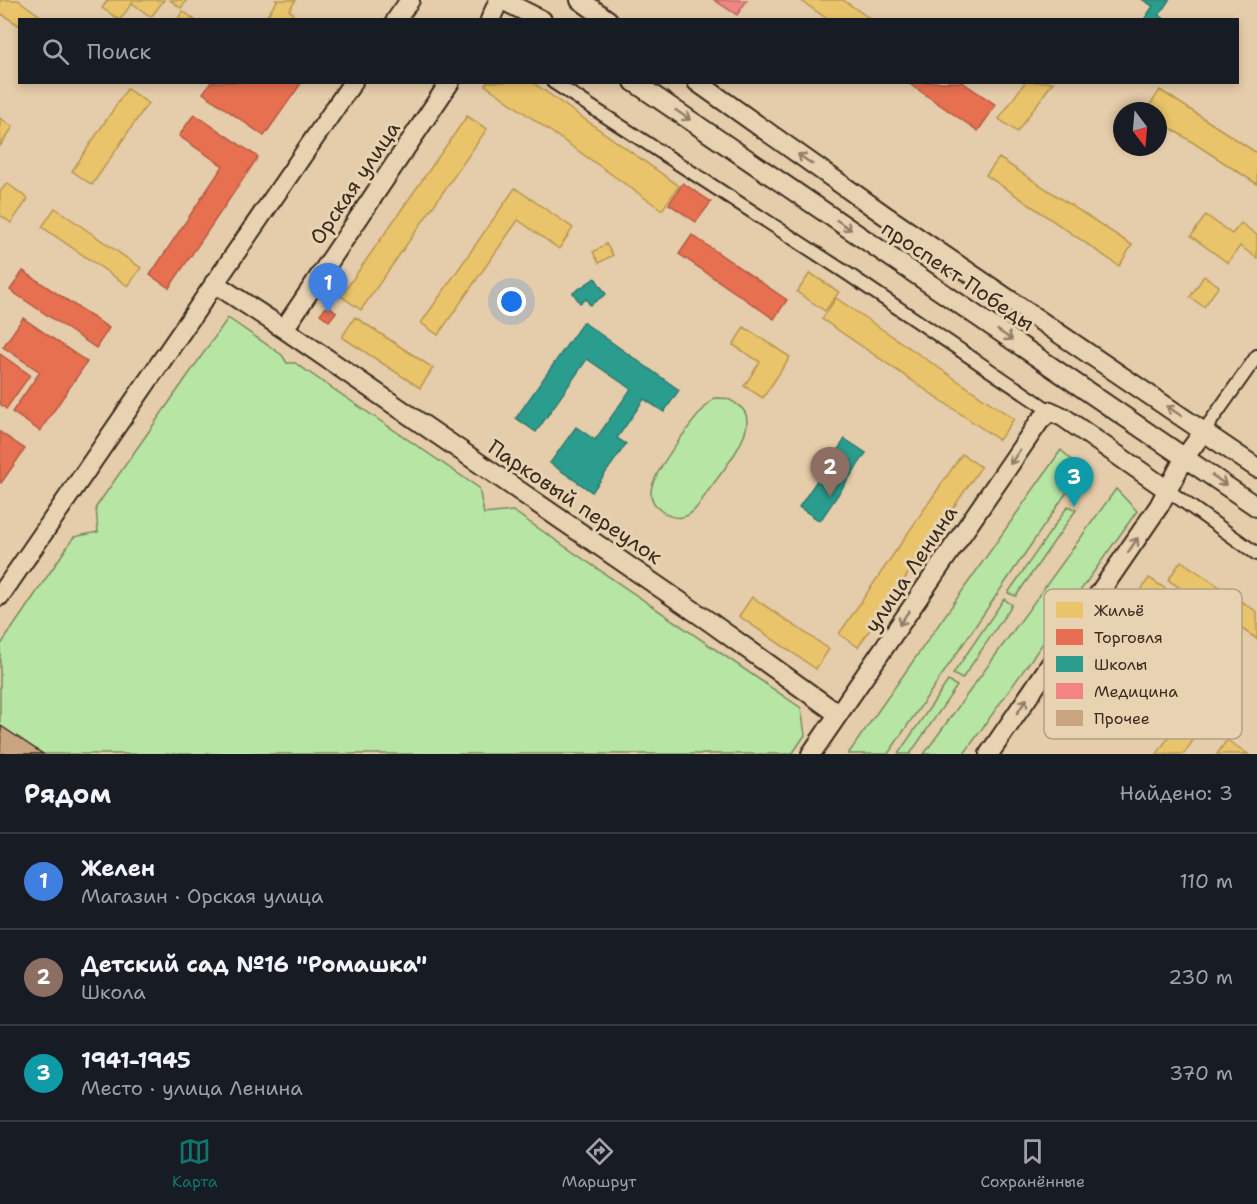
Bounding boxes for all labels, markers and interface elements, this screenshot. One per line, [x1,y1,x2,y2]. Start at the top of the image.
search box [18,18,1239,84]
icon: search [39,35,72,68]
text: Поиск [87,37,151,66]
north arrow [1113,102,1167,156]
one-way arrow [674,109,691,122]
street label: Орская улица [303,116,407,250]
one-way arrow [798,153,814,165]
street label: проспект Победы [876,214,1040,338]
one-way arrow [835,219,852,231]
pin: 1 [308,264,348,313]
your location [497,287,526,316]
one-way arrow [997,329,1013,341]
one-way arrow [1167,405,1183,417]
street label: Парковый переулок [482,433,668,571]
pin: 2 [810,448,850,497]
one-way arrow [1009,448,1021,465]
pin: 3 [1054,458,1094,507]
one-way arrow [1210,474,1226,486]
street label: улица Ленина [858,500,964,638]
one-way arrow [1126,536,1139,553]
legend [1044,589,1242,739]
text: Жильё [1094,600,1144,621]
one-way arrow [898,609,910,626]
text: Торговля [1094,627,1163,648]
text: Школы [1094,654,1148,675]
text: Медицина [1094,681,1178,702]
one-way arrow [1016,697,1029,714]
text: Прочее [1094,708,1150,729]
text: Рядом [24,776,111,811]
text: Найдено: 3 [1120,780,1233,806]
text: Желен [81,854,155,883]
text: 1 [39,868,48,894]
text: 110 m [1179,868,1233,894]
text: Магазин · Орская улица [81,883,323,909]
text: Детский сад №16 "Ромашка" [81,950,427,979]
text: 2 [37,964,51,990]
text: 230 m [1168,964,1233,990]
text: Школа [81,979,146,1005]
text: 1941-1945 [81,1046,191,1075]
text: 3 [37,1060,51,1086]
text: 370 m [1169,1060,1233,1086]
text: Место · улица Ленина [81,1075,303,1101]
tab: Карта [172,1135,218,1192]
tab: Маршрут [562,1135,636,1192]
tab: Сохранённые [980,1135,1085,1192]

